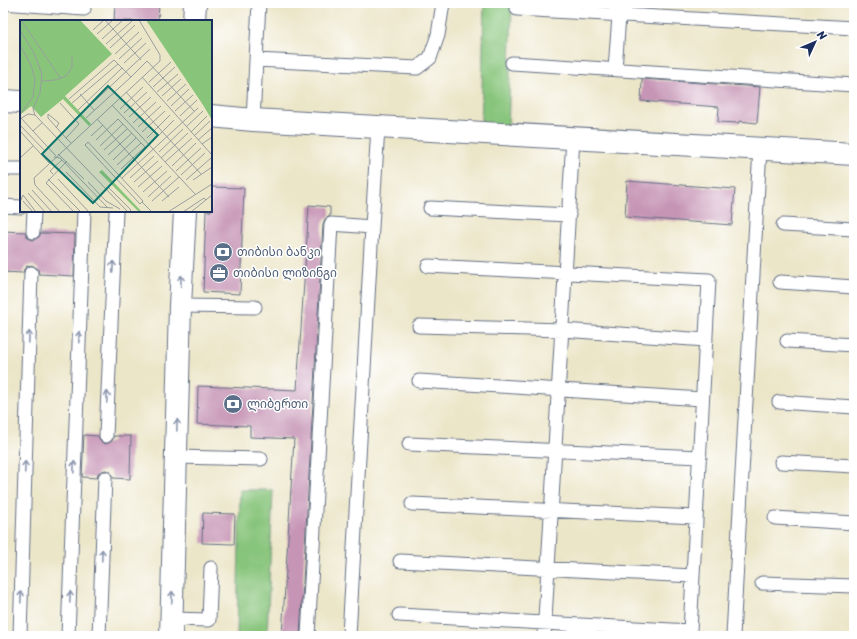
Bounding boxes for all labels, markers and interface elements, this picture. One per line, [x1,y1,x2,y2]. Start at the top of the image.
inset map [20,20,212,212]
north arrow [795,22,835,62]
text: N [812,25,832,45]
bank icon: თიბისი ბანკი [212,241,234,263]
place label: თიბისი ბანკი [237,241,321,263]
one-way arrow [110,261,117,274]
office icon: თიბისი ლიზინგი [208,262,230,284]
place label: თიბისი ლიზინგი [233,262,337,284]
one-way arrow [178,275,185,288]
one-way arrow [25,331,33,344]
one-way arrow [75,331,83,344]
one-way arrow [104,391,111,404]
bank icon: ლიბერთი [222,393,244,415]
place label: ლიბერთი [247,393,308,415]
one-way arrow [173,419,180,432]
one-way arrow [21,461,29,474]
one-way arrow [71,461,78,474]
one-way arrow [98,549,105,562]
one-way arrow [18,591,25,604]
one-way arrow [66,591,74,604]
one-way arrow [168,591,175,604]

